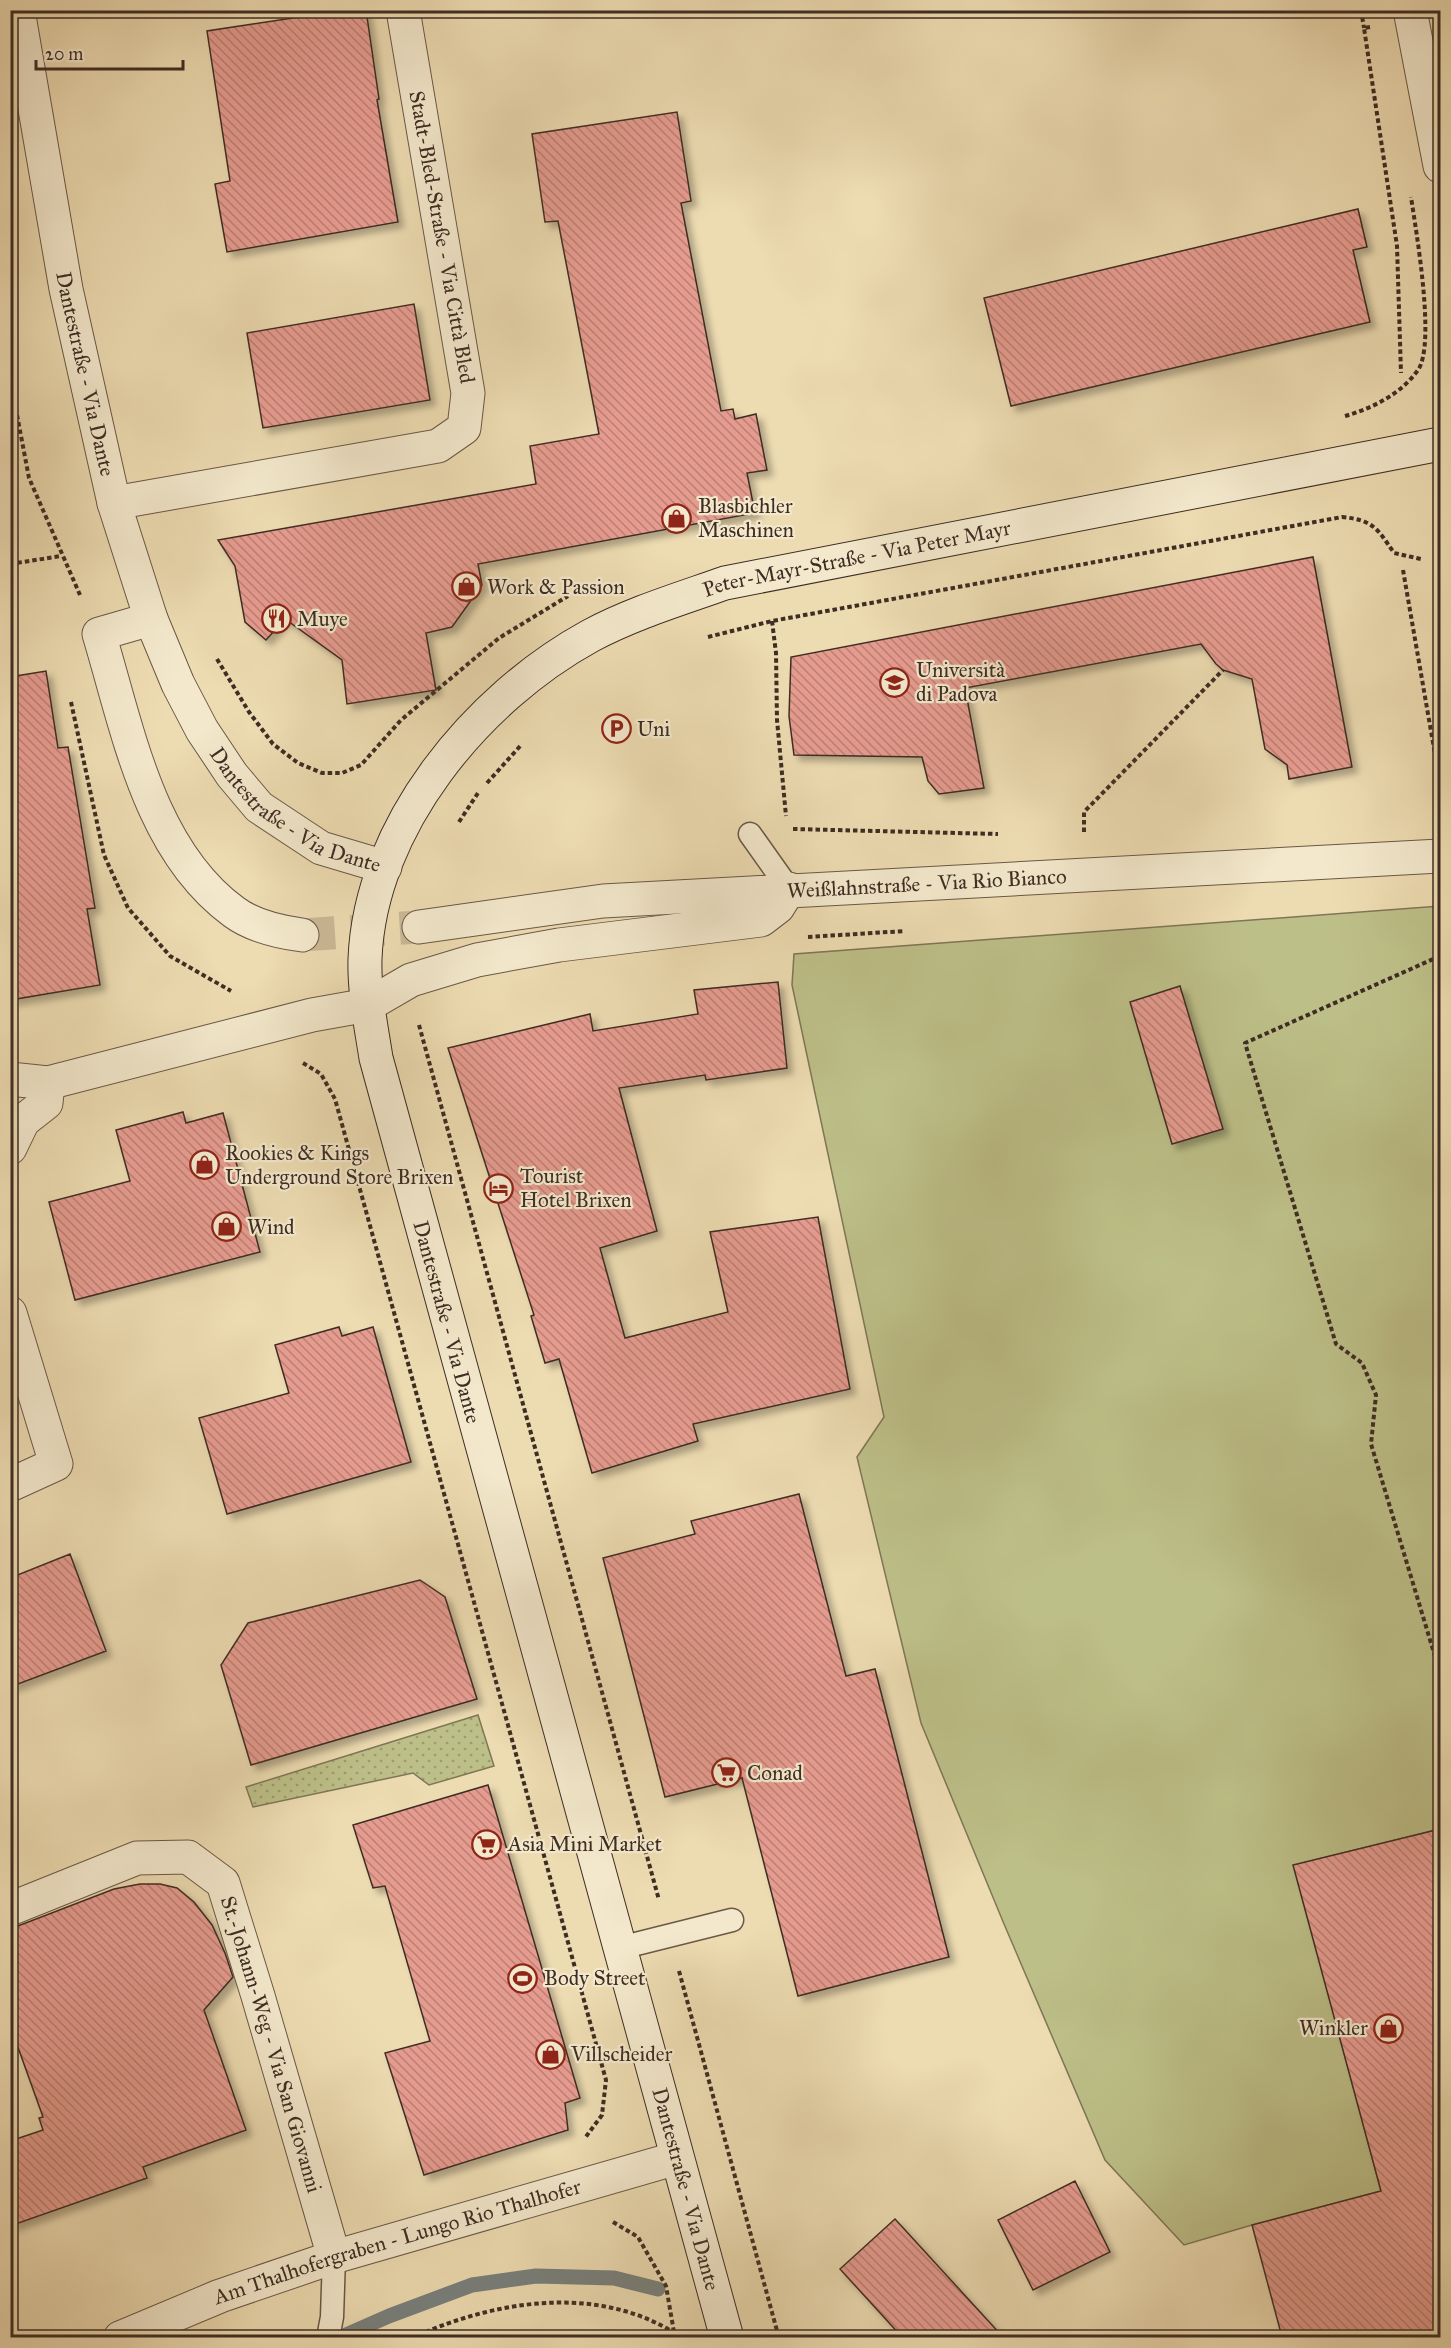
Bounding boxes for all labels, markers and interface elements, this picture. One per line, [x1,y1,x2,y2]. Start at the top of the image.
scale bar [36,33,183,71]
text: 20 m [45,43,83,65]
street label: Stadt-Bled-Straße - Via Città Bled [403,89,481,386]
street label: Dantestraße - Via Dante [50,270,121,479]
place label: Blasbichler Maschinen [698,493,794,543]
shop icon: Blasbichler Maschinen [661,502,693,534]
street label: Peter-Mayr-Straße - Via Peter Mayr [699,515,1013,603]
shop icon: Work & Passion [450,571,482,603]
place label: Work & Passion [487,574,625,600]
restaurant icon: Muye [260,603,292,635]
place label: Muye [297,606,348,632]
place label: Università di Padova [916,657,1005,707]
school or university icon: Università di Padova [879,666,911,698]
parking icon: Uni [600,713,632,745]
place label: Uni [637,716,670,742]
street label: Dantestraße - Via Dante [204,742,384,878]
street label: Weißlahnstraße - Via Rio Bianco [786,863,1068,904]
place label: Rookies & Kings Underground Store Brixen [225,1140,453,1190]
shop icon: Rookies & Kings Underground Store Brixen [188,1149,220,1181]
place label: Tourist Hotel Brixen [520,1163,632,1213]
hotel icon: Tourist Hotel Brixen [483,1172,515,1204]
shop icon: Wind [210,1211,242,1243]
place label: Wind [247,1214,295,1240]
street label: Dantestraße - Via Dante [407,1218,487,1426]
supermarket icon: Conad [710,1757,742,1789]
place label: Conad [747,1760,803,1786]
supermarket icon: Asia Mini Market [471,1828,503,1860]
place label: Asia Mini Market [507,1831,663,1857]
street label: St.-Johann-Weg - Via San Giovanni [215,1893,328,2196]
sports icon: Body Street [507,1962,539,1994]
place label: Body Street [544,1965,646,1991]
shop icon: Winkler [1373,2012,1405,2044]
place label: Winkler [1299,2015,1368,2041]
shop icon: Villscheider [534,2038,566,2070]
place label: Villscheider [570,2041,673,2067]
street label: Dantestraße - Via Dante [646,2085,726,2293]
street label: Am Thalhofergraben - Lungo Rio Thalhofer [209,2173,584,2310]

